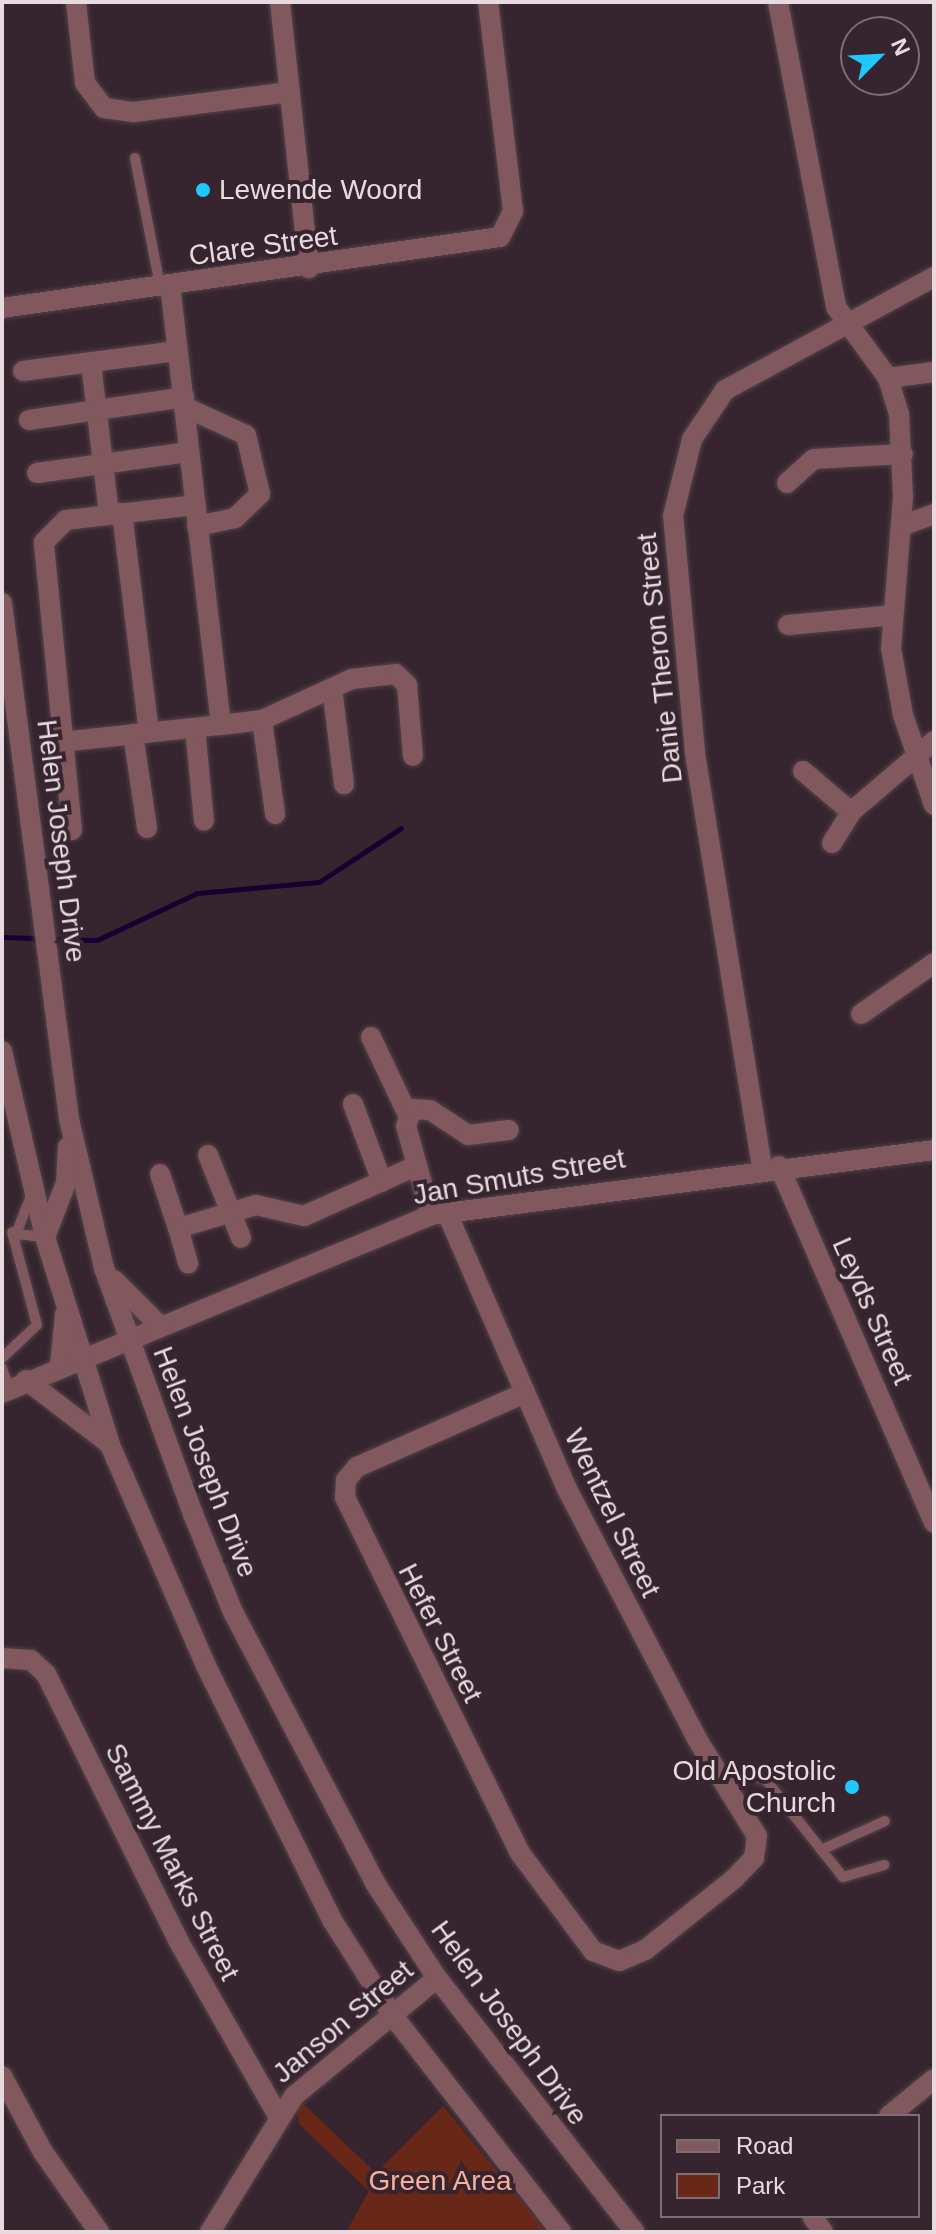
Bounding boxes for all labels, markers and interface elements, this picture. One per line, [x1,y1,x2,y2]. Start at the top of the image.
north arrow [840,16,920,96]
text: N [886,34,915,59]
place label: Lewende Woord [219,173,422,207]
marker: Lewende Woord [194,181,212,199]
street label: Clare Street [187,219,339,273]
street label: Danie Theron Street [630,531,690,785]
street label: Helen Joseph Drive [29,718,93,964]
street label: Jan Smuts Street [410,1142,628,1212]
street label: Leyds Street [825,1232,919,1390]
street label: Helen Joseph Drive [146,1342,264,1582]
street label: Wentzel Street [557,1423,667,1603]
street label: Hefer Street [391,1558,489,1708]
street label: Sammy Marks Street [98,1738,246,1986]
place label: Old Apostolic Church [671,1754,836,1820]
marker: Old Apostolic Church [843,1778,861,1796]
street label: Helen Joseph Drive [424,1914,594,2132]
street label: Janson Street [266,1954,420,2090]
legend [660,2114,920,2218]
text: Road [736,2132,793,2159]
park label: Green Area [368,2164,512,2198]
text: Park [736,2172,785,2199]

